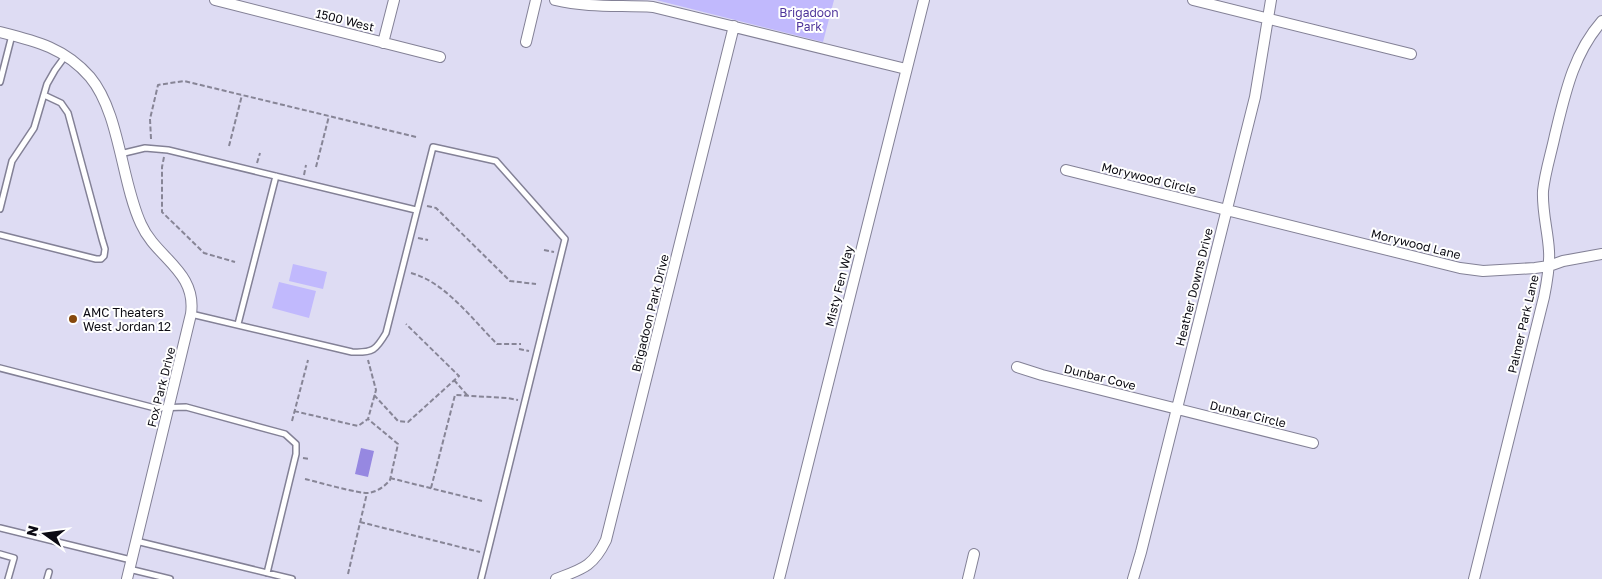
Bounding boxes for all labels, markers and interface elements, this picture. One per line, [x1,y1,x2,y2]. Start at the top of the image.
street label: 1500 West [314,5,376,35]
park label: Brigadoon Park [779,5,839,34]
street label: Morywood Circle [1100,159,1198,197]
street label: Heather Downs Drive [1172,226,1216,348]
street label: Morywood Lane [1370,226,1462,262]
street label: Misty Fen Way [822,243,856,328]
street label: Brigadoon Park Drive [628,252,672,374]
street label: Palmer Park Lane [1504,273,1542,375]
place label: AMC Theaters West Jordan 12 [83,305,171,334]
marker: AMC Theaters West Jordan 12 [67,313,79,325]
street label: Fox Park Drive [144,345,178,429]
street label: Dunbar Cove [1063,361,1137,393]
street label: Dunbar Circle [1208,397,1288,431]
north arrow [20,509,70,559]
text: N [22,524,41,538]

